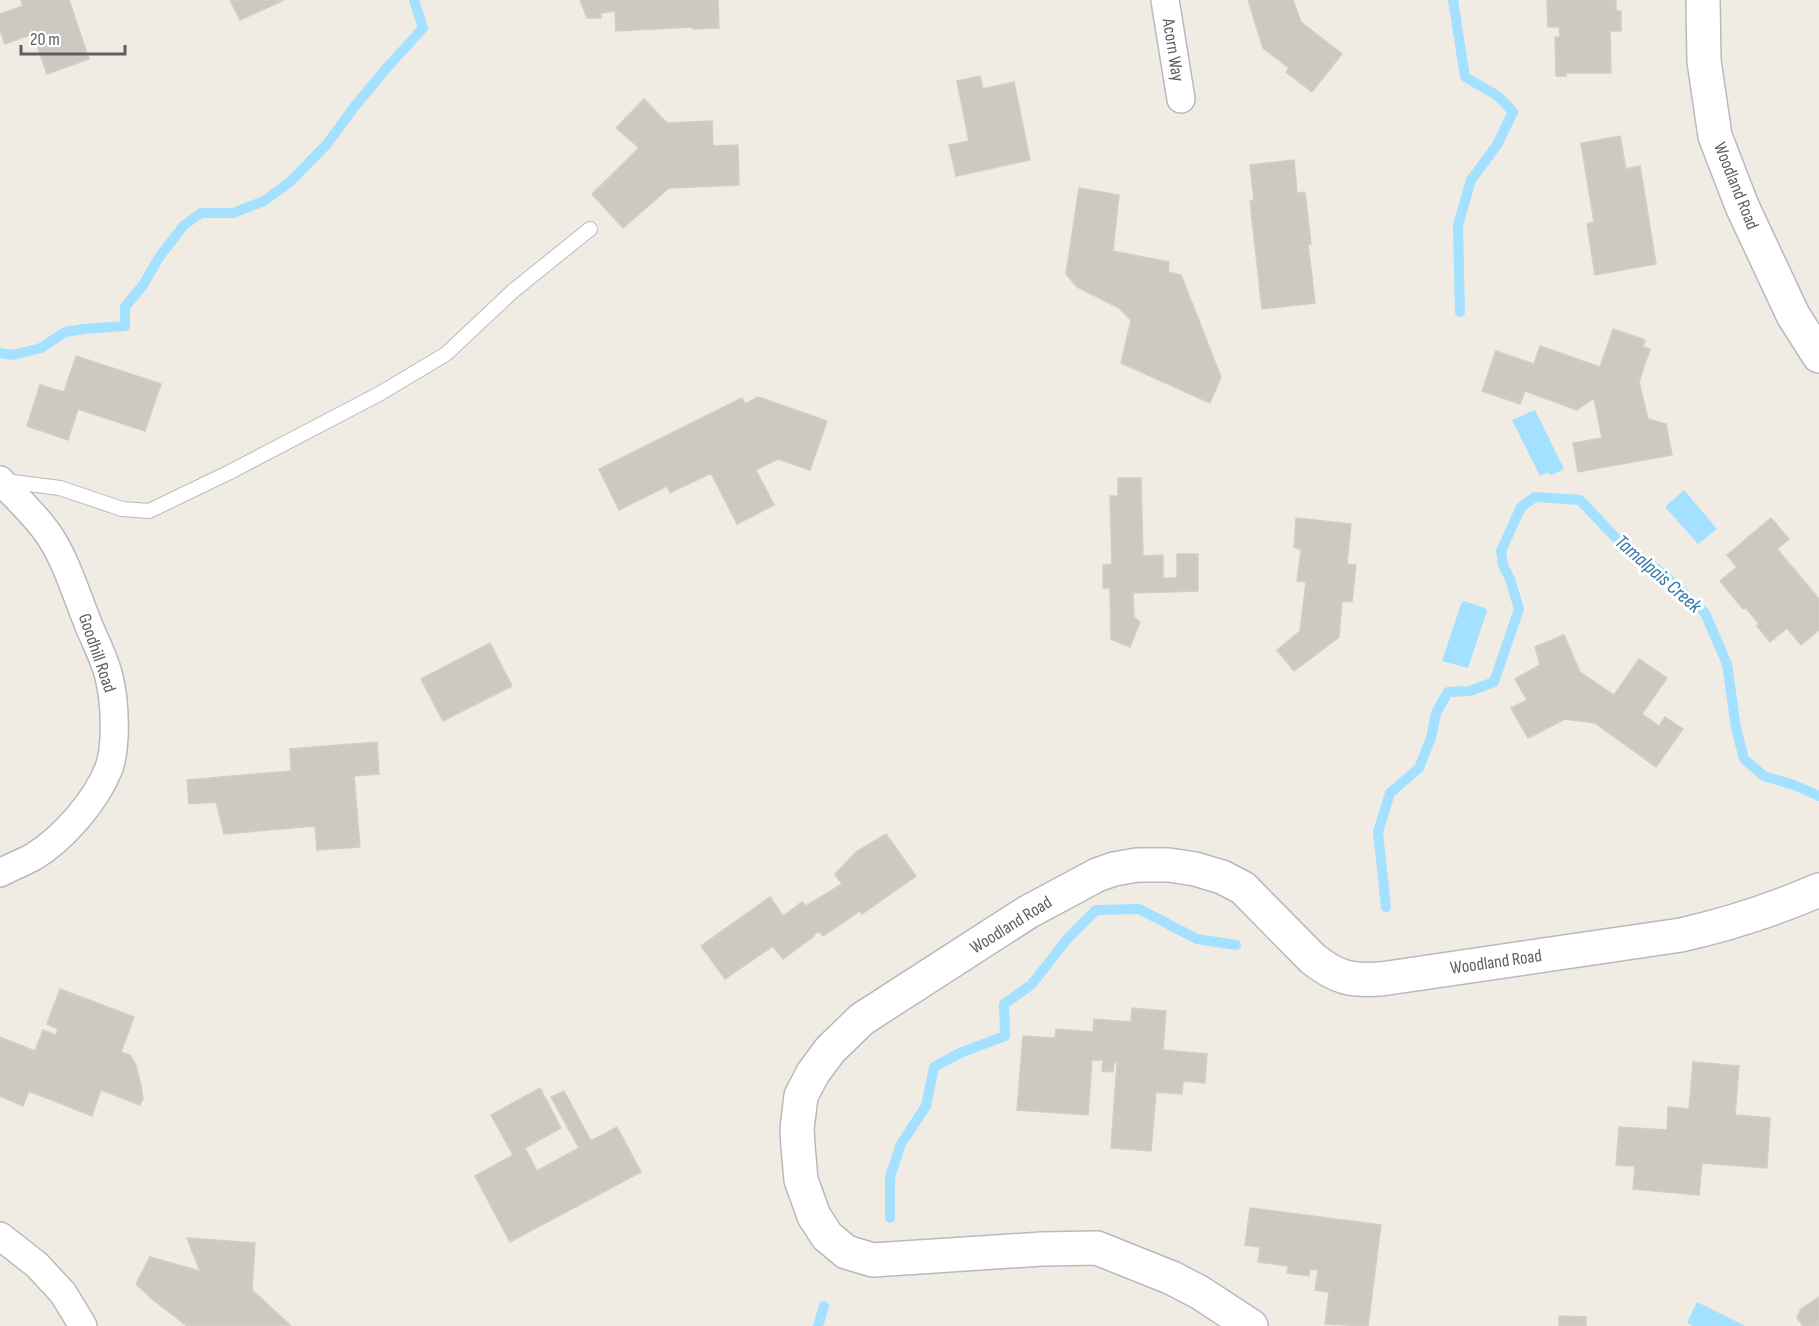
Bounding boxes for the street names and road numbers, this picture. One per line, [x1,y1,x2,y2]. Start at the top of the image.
street label: Acorn Way [1158,16,1188,83]
street label: Woodland Road [1709,139,1763,233]
street label: Goodhill Road [74,611,120,695]
street label: Woodland Road [966,892,1056,958]
street label: Woodland Road [1449,945,1543,979]

